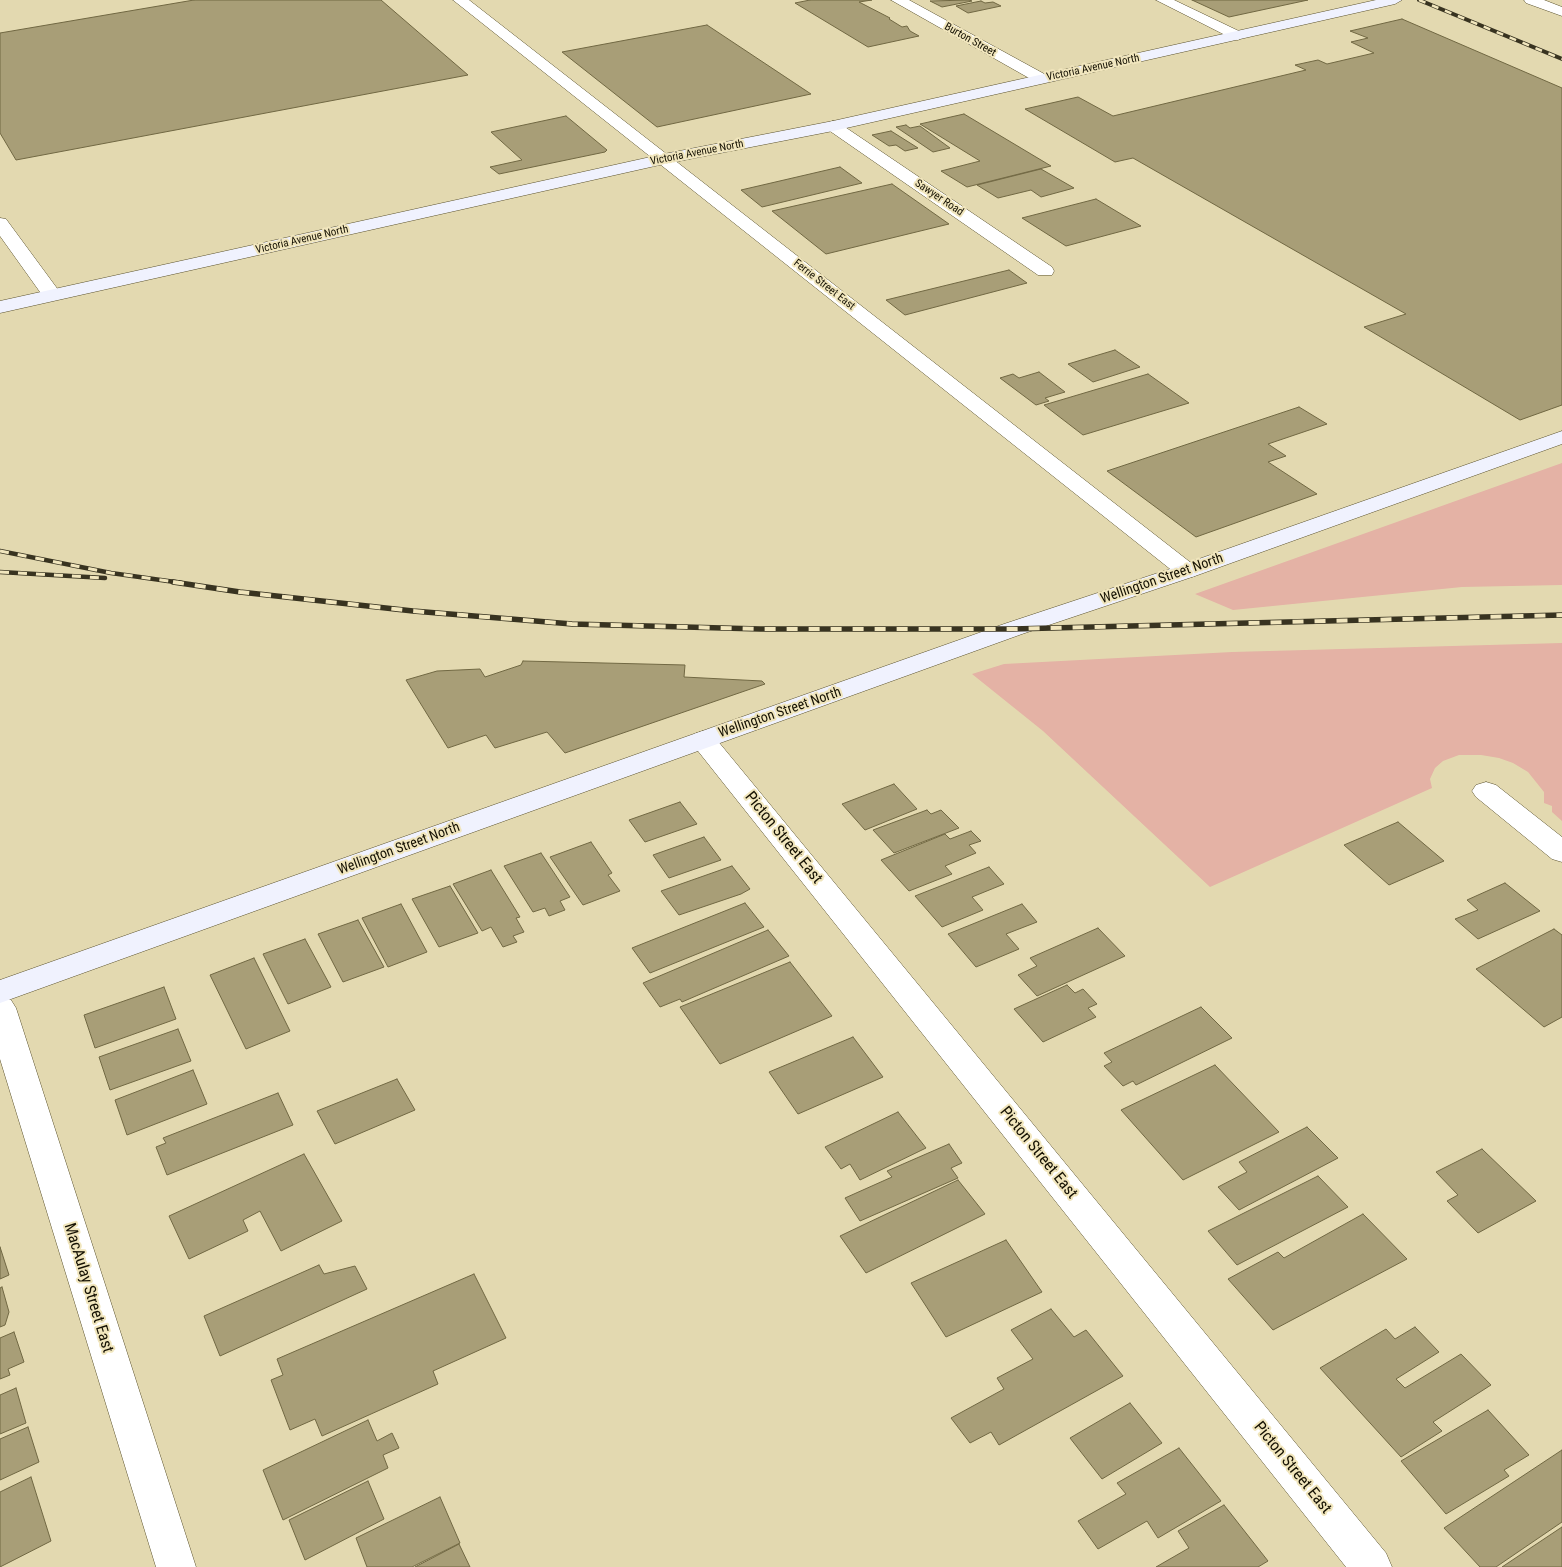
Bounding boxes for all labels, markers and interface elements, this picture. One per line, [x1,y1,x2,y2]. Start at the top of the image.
street label: Burton Street [942,20,998,60]
street label: Victoria Avenue North [1045,52,1141,84]
street label: Victoria Avenue North [649,137,745,169]
street label: Sawyer Road [912,177,966,219]
street label: Victoria Avenue North [254,223,350,257]
street label: Ferrie Street East [791,257,857,313]
street label: Wellington Street North [1098,550,1226,608]
street label: Wellington Street North [716,684,844,742]
street label: Picton Street East [740,788,826,888]
street label: Wellington Street North [336,819,462,879]
street label: Picton Street East [995,1103,1081,1203]
street label: MacAulay Street East [59,1221,117,1355]
street label: Picton Street East [1249,1418,1335,1518]

